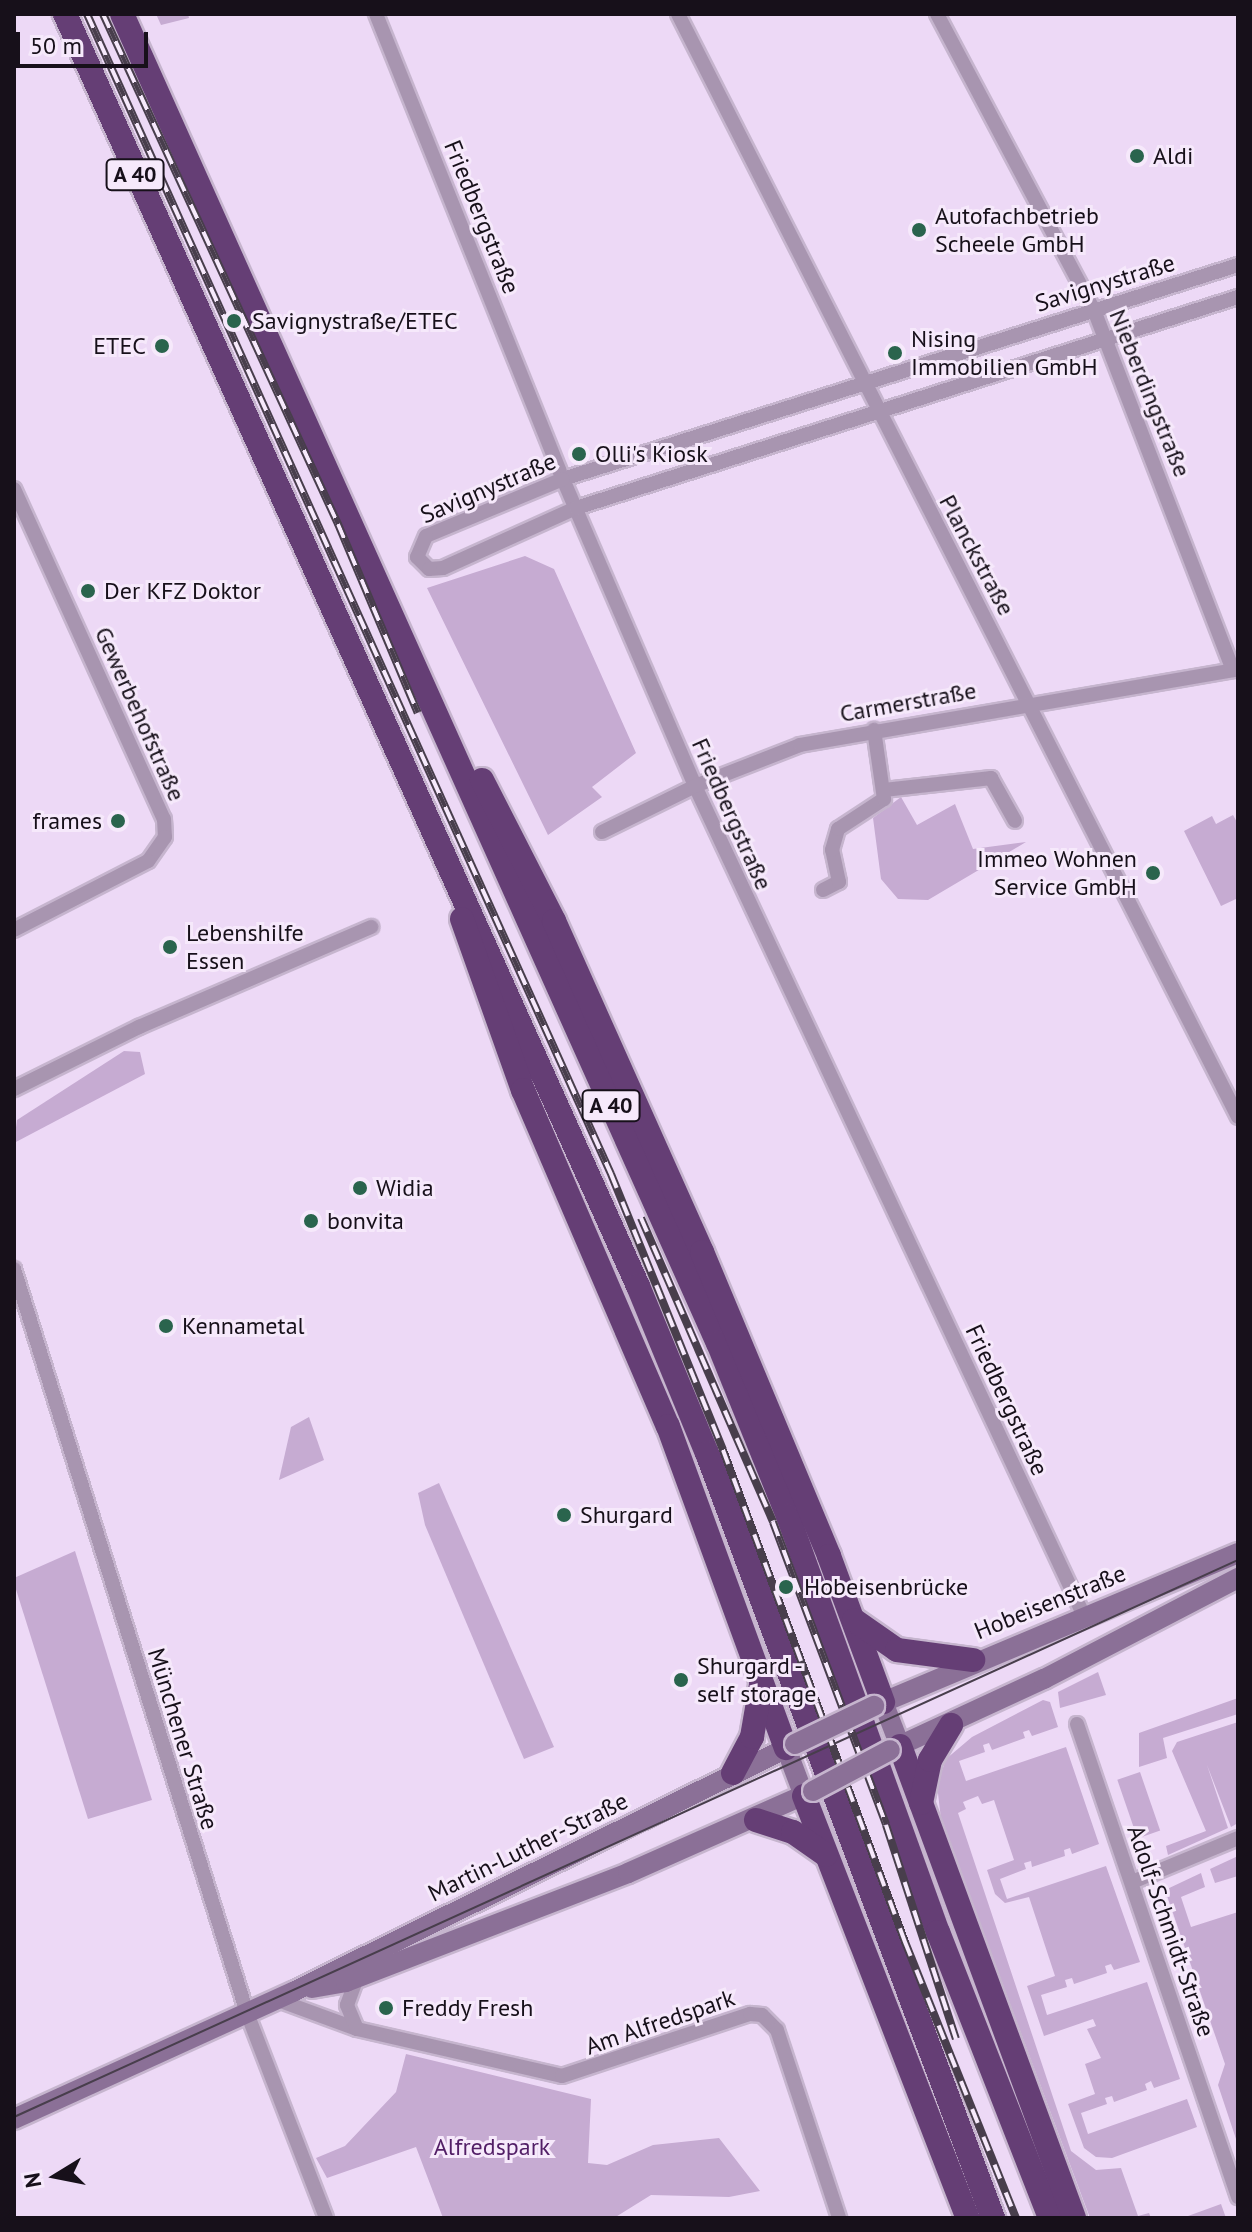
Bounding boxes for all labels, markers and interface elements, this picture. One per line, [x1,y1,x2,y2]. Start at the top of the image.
scale bar [20,16,152,66]
text: 50 m [30,30,82,61]
street label: Friedbergstraße [438,136,526,298]
place label: Aldi [1153,142,1193,170]
marker: Aldi [1128,147,1146,165]
road number: A 40 [105,157,165,193]
place label: Autofachbetrieb Scheele GmbH [935,202,1099,258]
marker: Autofachbetrieb Scheele GmbH [910,221,928,239]
street label: Savignystraße [1032,248,1178,318]
street label: Nieberdingstraße [1103,305,1197,481]
place label: Savignystraße/ETEC [252,307,458,335]
marker: Savignystraße/ETEC [223,310,245,332]
place label: Nising Immobilien GmbH [911,325,1098,381]
place label: ETEC [93,332,146,360]
marker: ETEC [153,337,171,355]
marker: Nising Immobilien GmbH [886,344,904,362]
place label: Olli's Kiosk [595,440,708,468]
marker: Olli's Kiosk [570,445,588,463]
street label: Savignystraße [416,447,560,529]
street label: Planckstraße [933,490,1021,620]
place label: Der KFZ Doktor [104,577,262,605]
marker: Der KFZ Doktor [79,582,97,600]
street label: Gewerbehofstraße [89,622,191,806]
street label: Carmerstraße [838,676,978,728]
street label: Friedbergstraße [686,734,778,894]
place label: frames [32,807,102,835]
marker: frames [109,812,127,830]
place label: Immeo Wohnen Service GmbH [977,845,1137,901]
marker: Immeo Wohnen Service GmbH [1144,864,1162,882]
place label: Lebenshilfe Essen [186,919,304,975]
marker: Lebenshilfe Essen [161,938,179,956]
road number: A 40 [581,1088,641,1124]
place label: Widia [376,1174,434,1202]
marker: Widia [351,1179,369,1197]
place label: bonvita [327,1207,404,1235]
marker: bonvita [302,1212,320,1230]
place label: Kennametal [182,1312,305,1340]
marker: Kennametal [157,1317,175,1335]
street label: Friedbergstraße [960,1320,1054,1480]
place label: Shurgard [580,1501,673,1529]
marker: Shurgard [555,1506,573,1524]
street label: Hobeisenstraße [970,1559,1130,1645]
place label: Hobeisenbrücke [804,1573,968,1601]
marker: Hobeisenbrücke [775,1576,797,1598]
street label: Münchener Straße [142,1645,224,1833]
place label: Shurgard - self storage [697,1652,816,1708]
marker: Shurgard - self storage [672,1671,690,1689]
street label: Martin-Luther-Straße [423,1786,633,1908]
street label: Adolf-Schmidt-Straße [1121,1821,1221,2041]
street label: Am Alfredspark [581,1983,739,2061]
place label: Freddy Fresh [402,1994,534,2022]
marker: Freddy Fresh [377,1999,395,2017]
park label: Alfredspark [434,2133,550,2161]
north arrow [16,2136,96,2216]
text: N [17,2171,47,2190]

